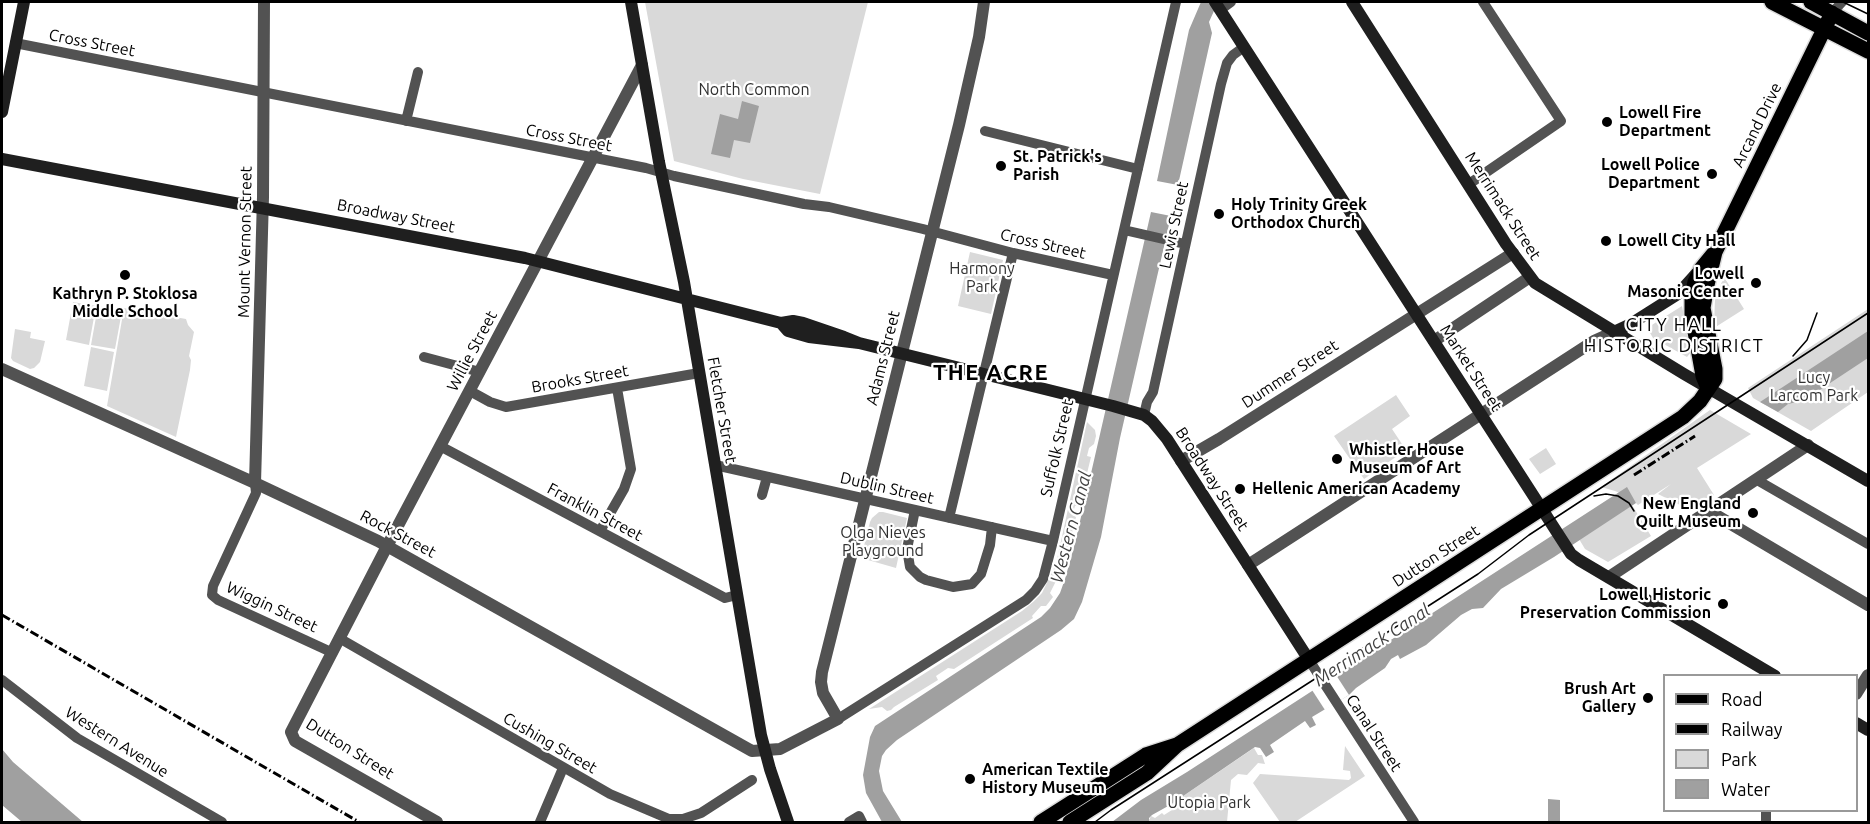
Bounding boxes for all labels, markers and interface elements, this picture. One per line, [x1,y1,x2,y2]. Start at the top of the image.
street label: Cross Street [47,25,137,61]
street label: Arcand Drive [1728,79,1786,171]
park label: North Common [698,80,810,100]
place label: Lowell Fire Department [1619,103,1711,141]
marker: Lowell Fire Department [1600,115,1614,129]
street label: Cross Street [524,120,614,156]
place label: St. Patrick's Parish [1013,147,1102,185]
street label: Merrimack Street [1461,149,1545,263]
place label: Lowell Police Department [1601,155,1700,193]
marker: St. Patrick's Parish [994,159,1008,173]
street label: Mount Vernon Street [234,166,256,318]
marker: Lowell Police Department [1705,167,1719,181]
street label: Lewis Street [1155,180,1193,270]
street label: Broadway Street [335,195,457,237]
place label: Holy Trinity Greek Orthodox Church [1231,195,1367,233]
marker: Holy Trinity Greek Orthodox Church [1212,207,1226,221]
street label: Cross Street [998,225,1088,263]
place label: Lowell City Hall [1618,231,1735,251]
marker: Lowell City Hall [1599,234,1613,248]
park label: Harmony Park [949,259,1015,297]
place label: Lowell Masonic Center [1627,264,1744,302]
marker: Kathryn P. Stoklosa Middle School [118,268,132,282]
marker: Lowell Masonic Center [1749,276,1763,290]
place label: Kathryn P. Stoklosa Middle School [52,284,198,322]
street label: Willie Street [443,307,501,395]
street label: Adams Street [862,309,904,407]
district label: CITY HALL HISTORIC DISTRICT [1584,314,1764,356]
street label: Market Street [1436,321,1506,415]
street label: Dummer Street [1238,336,1342,412]
street label: Fletcher Street [703,355,741,465]
district label: THE ACRE [933,360,1049,386]
street label: Brooks Street [530,361,630,397]
park label: Lucy Larcom Park [1770,368,1858,406]
street label: Suffolk Street [1036,397,1078,499]
street label: Broadway Street [1171,424,1253,534]
place label: Whistler House Museum of Art [1349,440,1464,478]
marker: Whistler House Museum of Art [1330,452,1344,466]
street label: Dublin Street [838,468,936,508]
water label: Western Canal [1046,469,1096,585]
street label: Franklin Street [544,479,646,545]
place label: Hellenic American Academy [1252,479,1460,499]
marker: Hellenic American Academy [1233,482,1247,496]
place label: New England Quilt Museum [1636,494,1741,532]
street label: Rock Street [357,506,439,562]
marker: New England Quilt Museum [1746,506,1760,520]
street label: Dutton Street [1389,521,1483,591]
park label: Olga Nieves Playground [840,523,926,561]
street label: Wiggin Street [223,577,321,637]
place label: Lowell Historic Preservation Commission [1520,585,1711,623]
marker: Lowell Historic Preservation Commission [1716,597,1730,611]
water label: Merrimack Canal [1310,599,1434,691]
legend [1663,674,1858,812]
place label: Brush Art Gallery [1564,679,1636,717]
text: Road [1721,689,1763,709]
street label: Canal Street [1342,691,1406,775]
marker: Brush Art Gallery [1641,691,1655,705]
street label: Western Avenue [62,703,172,781]
street label: Cushing Street [500,708,600,778]
street label: Dutton Street [303,714,397,784]
text: Railway [1721,719,1782,739]
text: Park [1721,749,1757,769]
place label: American Textile History Museum [982,760,1108,798]
marker: American Textile History Museum [963,772,977,786]
text: Water [1721,779,1770,799]
park label: Utopia Park [1167,793,1251,813]

